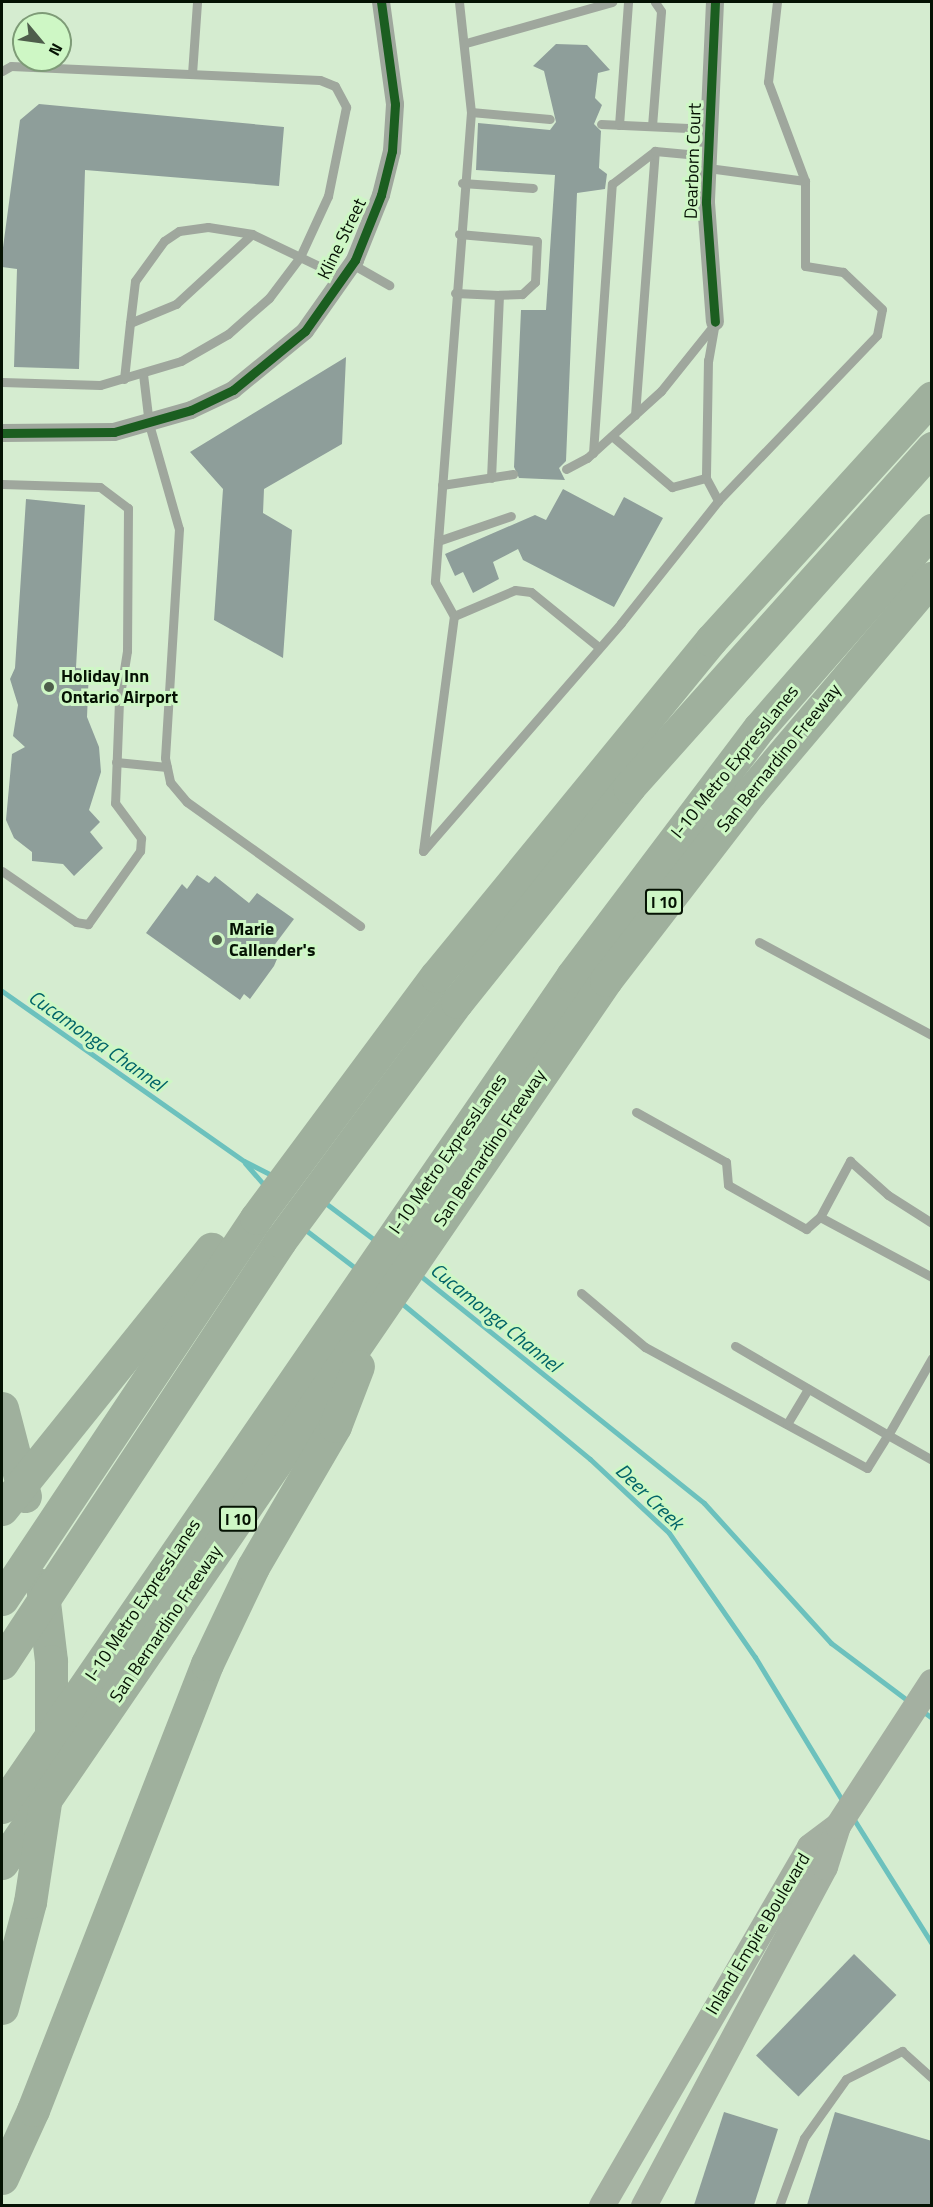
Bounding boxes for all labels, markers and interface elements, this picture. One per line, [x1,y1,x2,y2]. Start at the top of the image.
north arrow [12,12,72,72]
text: N [43,39,69,60]
street label: Dearborn Court [680,103,706,219]
street label: Kline Street [313,195,371,283]
place label: Holiday Inn Ontario Airport [61,666,178,708]
street label: San Bernardino Freeway [713,679,845,837]
marker: Holiday Inn Ontario Airport [42,680,56,694]
street label: I-10 Metro ExpressLanes [667,681,803,843]
road number: I 10 [644,889,684,915]
place label: Marie Callender's [229,919,315,962]
marker: Marie Callender's [210,933,224,947]
water label: Cucamonga Channel [24,984,170,1096]
street label: San Bernardino Freeway [429,1065,551,1231]
street label: I-10 Metro ExpressLanes [385,1070,511,1238]
water label: Cucamonga Channel [426,1257,566,1377]
water label: Deer Creek [611,1458,689,1534]
road number: I 10 [218,1506,258,1532]
street label: I-10 Metro ExpressLanes [81,1515,205,1685]
street label: San Bernardino Freeway [105,1541,227,1707]
street label: Inland Empire Boulevard [701,1849,815,2019]

